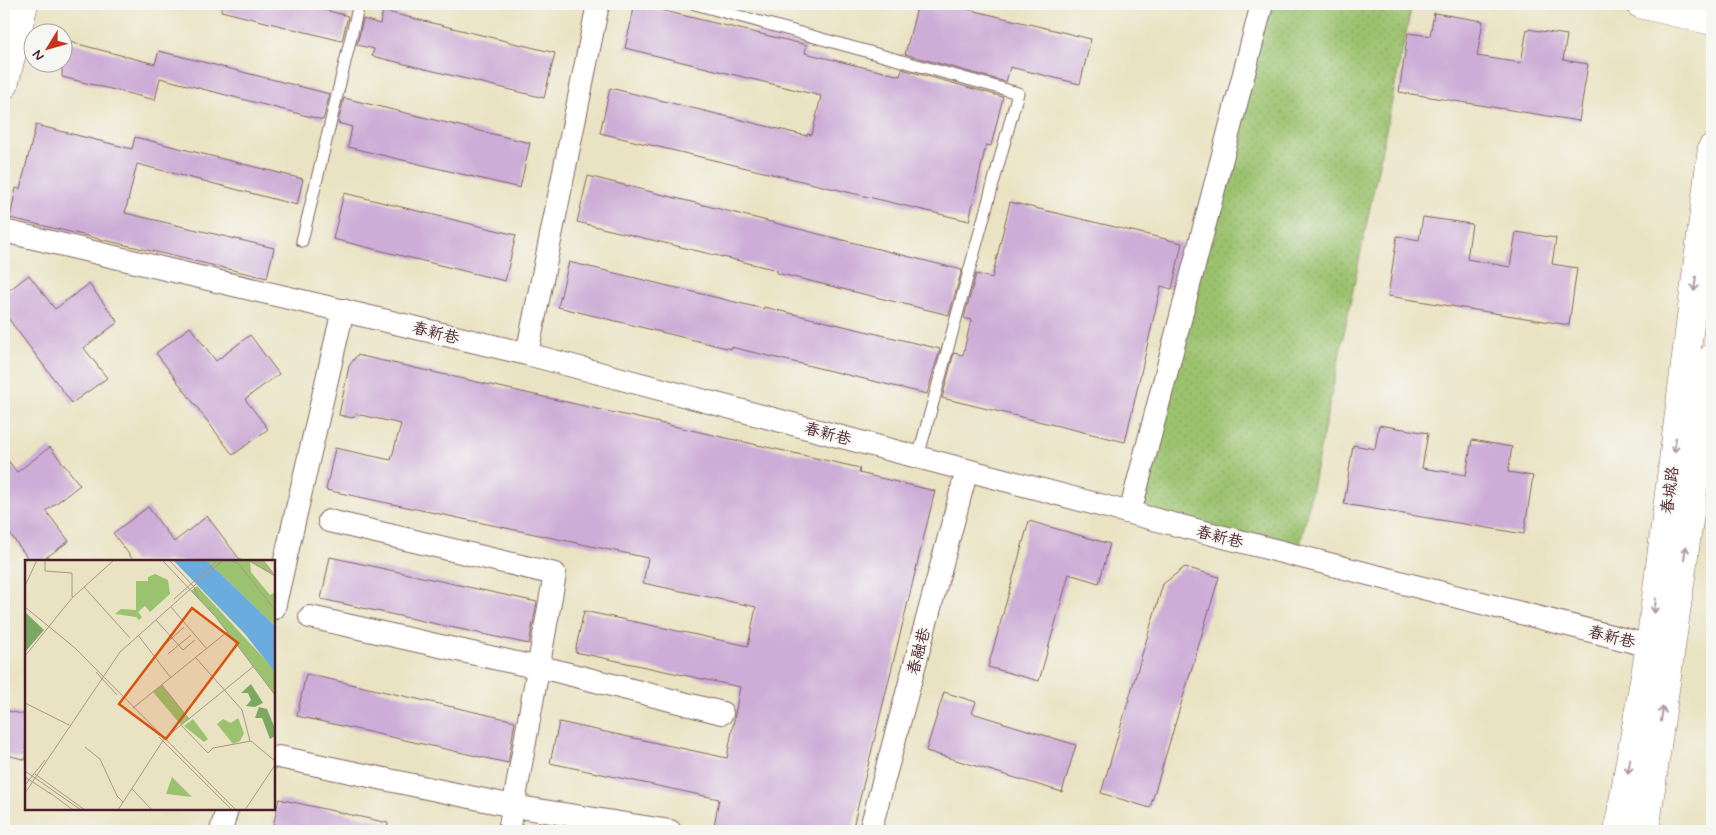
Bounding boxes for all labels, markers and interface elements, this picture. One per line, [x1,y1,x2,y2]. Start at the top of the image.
north arrow [22,22,72,72]
text: N [28,46,48,64]
one-way arrow [1690,275,1700,291]
street label: 春新巷 [410,317,461,349]
street label: 春新巷 [802,418,854,451]
one-way arrow [1670,436,1680,452]
street label: 春城路 [1657,465,1684,515]
street label: 春新巷 [1194,521,1245,553]
one-way arrow [1680,545,1690,561]
inset map [25,560,275,810]
one-way arrow [1650,598,1660,614]
street label: 春新巷 [1586,621,1637,653]
street label: 春融巷 [903,625,936,677]
one-way arrow [1657,706,1667,722]
one-way arrow [1623,758,1633,774]

